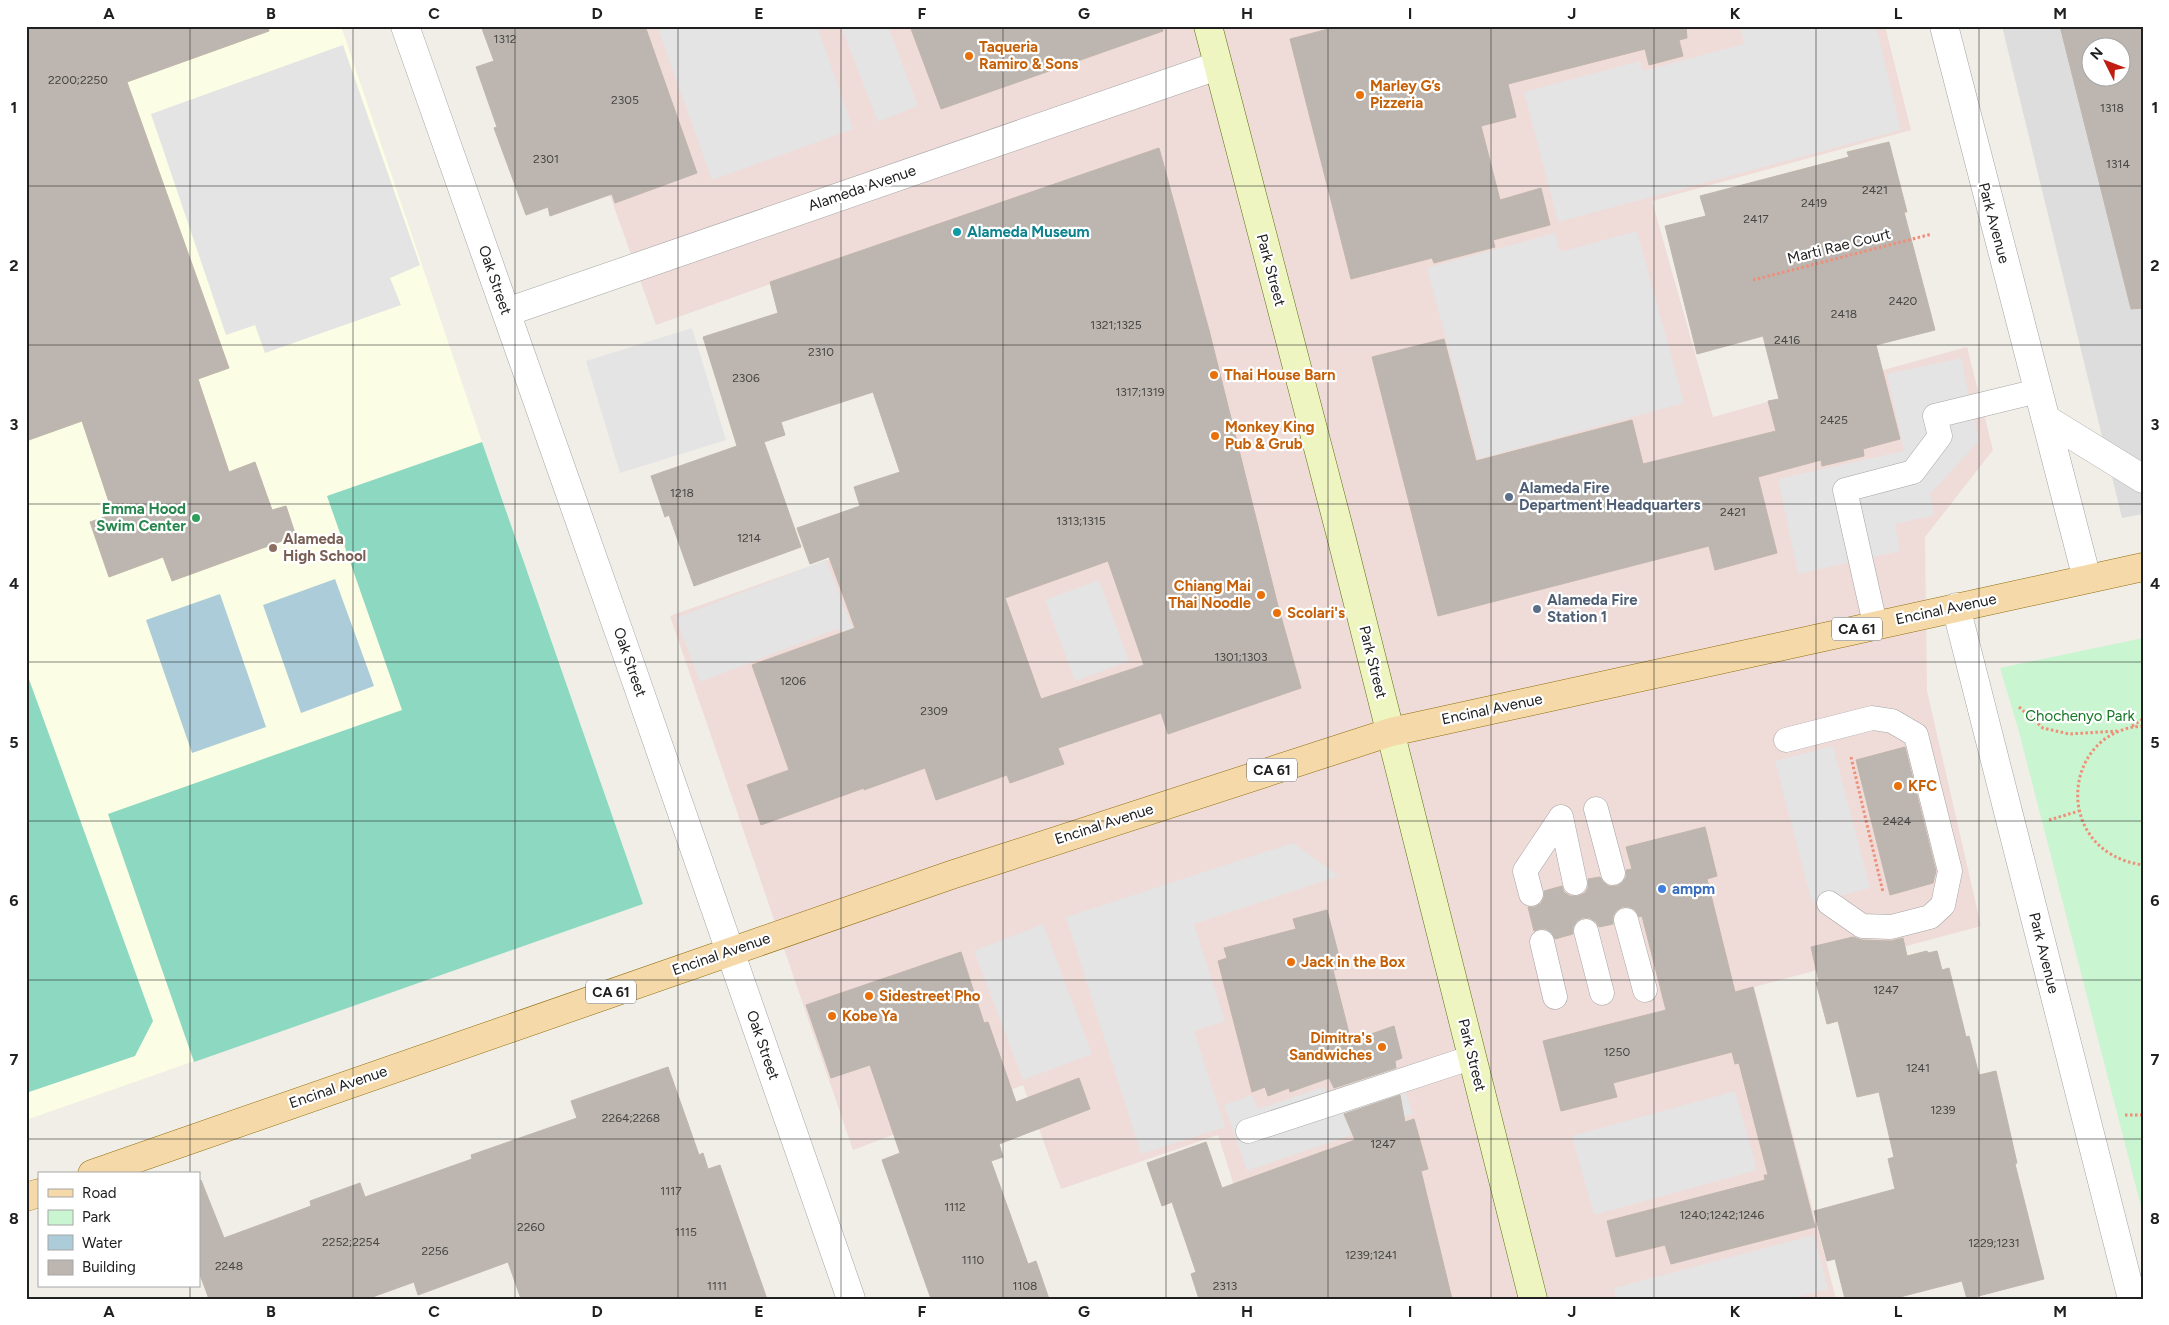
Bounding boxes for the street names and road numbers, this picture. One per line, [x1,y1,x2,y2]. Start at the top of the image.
street label: Alameda Avenue [806,161,918,215]
street label: Park Avenue [1975,181,2013,265]
street label: Marti Rae Court [1785,224,1893,268]
street label: Park Street [1253,232,1289,308]
street label: Oak Street [475,243,515,317]
street label: Encinal Avenue [1894,590,1998,628]
road number: CA 61 [1832,618,1882,640]
street label: Park Street [1355,624,1391,701]
street label: Oak Street [610,625,650,699]
street label: Encinal Avenue [1440,690,1544,728]
road number: CA 61 [1247,758,1297,782]
street label: Encinal Avenue [1052,800,1156,848]
street label: Park Avenue [2025,911,2063,995]
street label: Encinal Avenue [670,929,772,979]
road number: CA 61 [586,980,636,1004]
street label: Oak Street [743,1008,783,1082]
street label: Park Street [1454,1017,1490,1094]
street label: Encinal Avenue [287,1062,389,1112]

